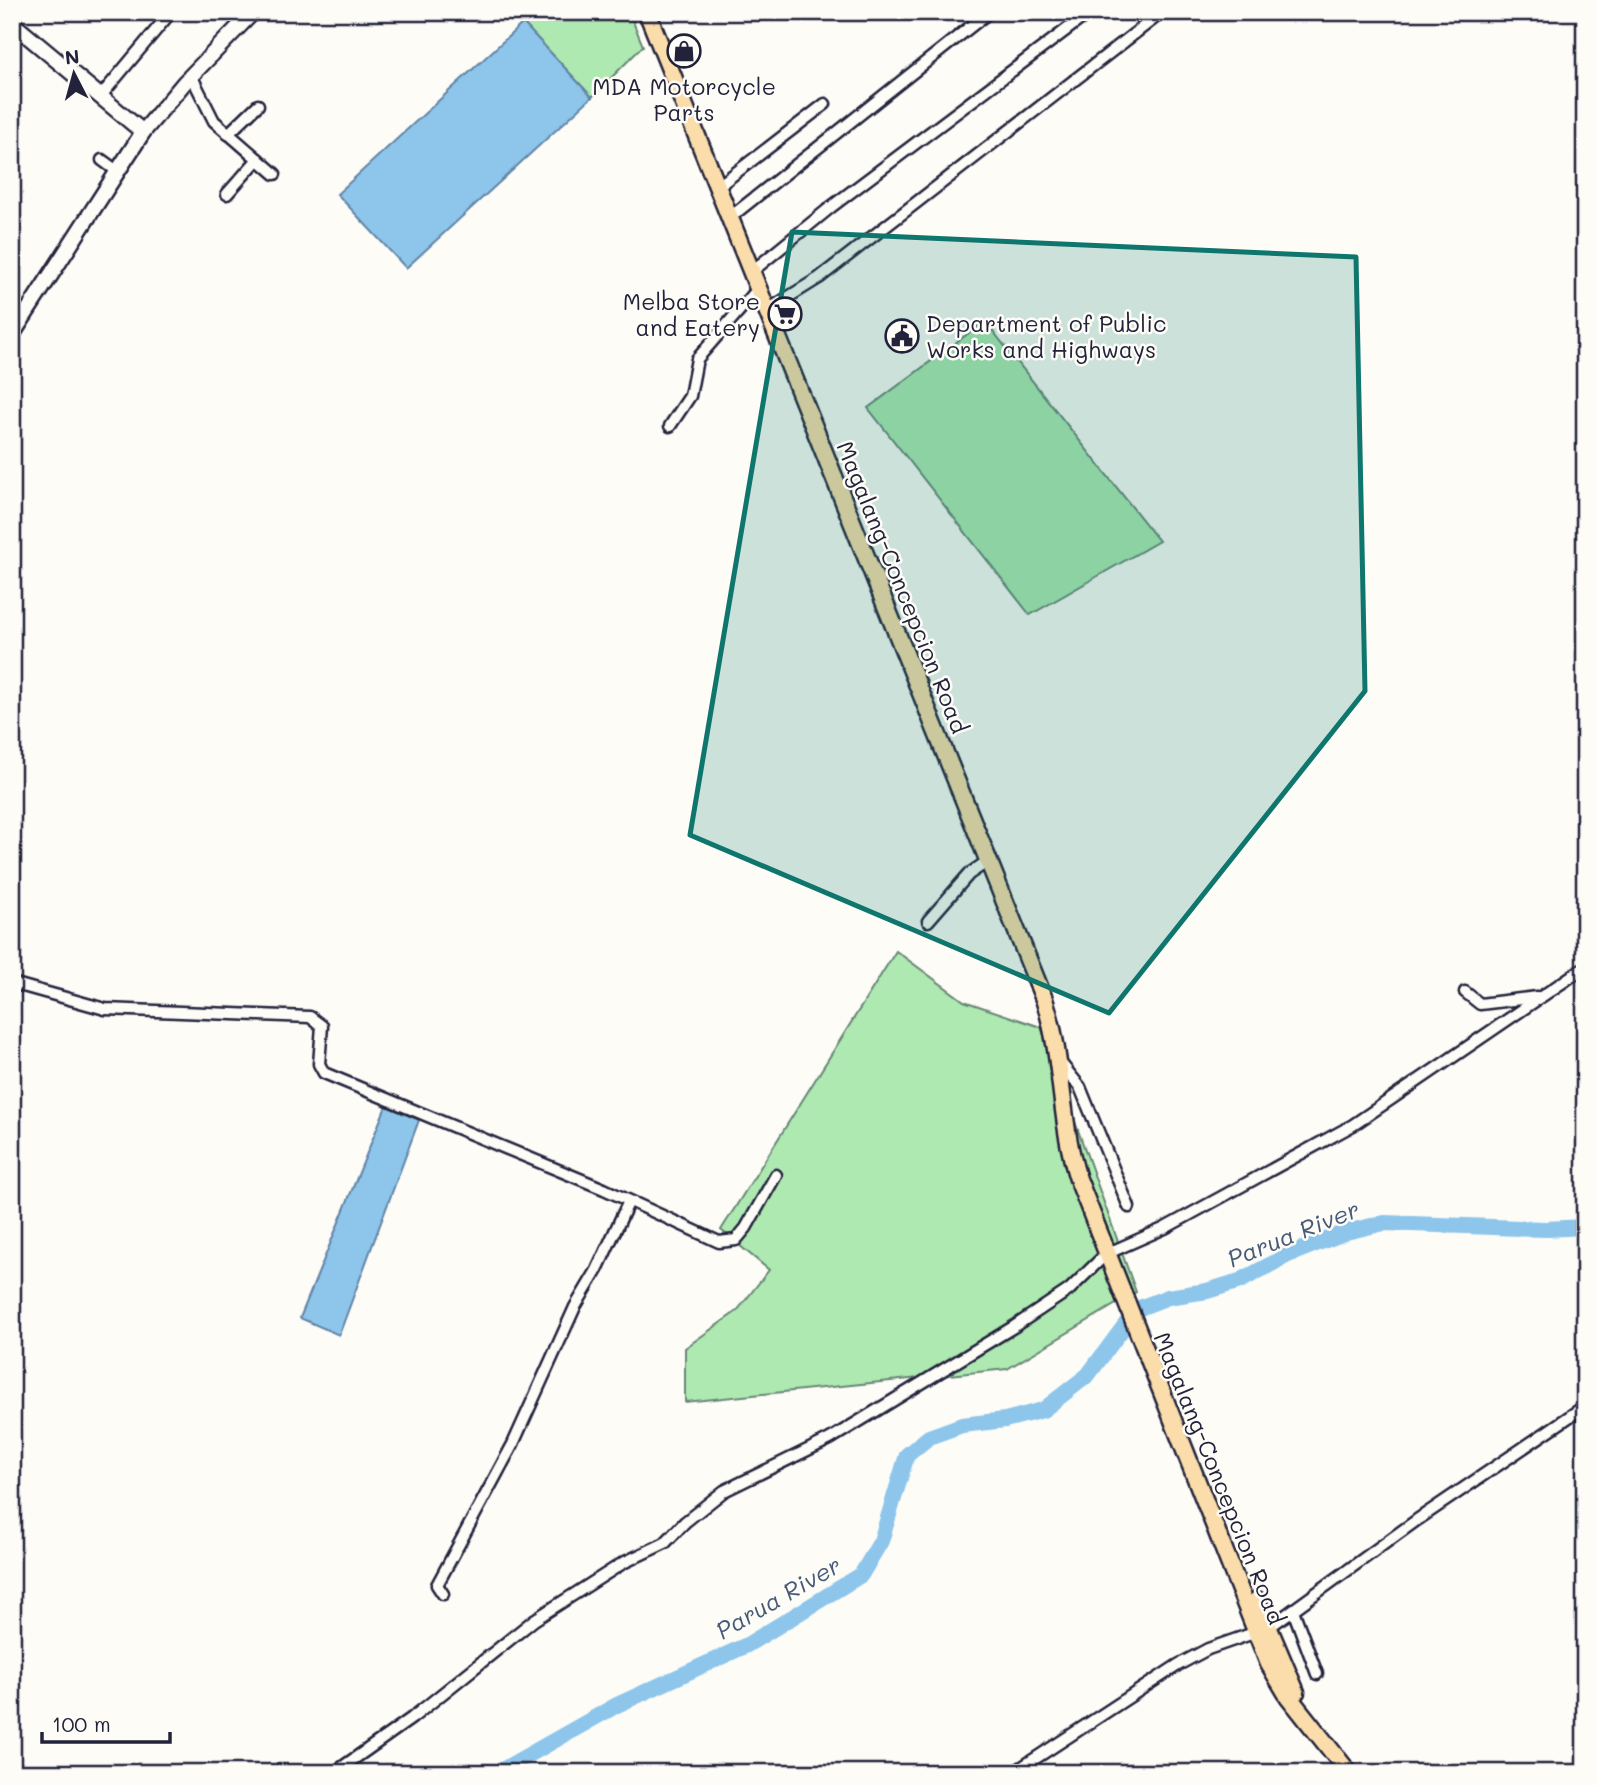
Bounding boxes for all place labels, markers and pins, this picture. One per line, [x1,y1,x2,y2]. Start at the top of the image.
shop icon: MDA Motorcycle Parts [665,32,703,70]
place label: MDA Motorcycle Parts [592,71,776,127]
place label: Melba Store and Eatery [623,286,760,342]
supermarket icon: Melba Store and Eatery [766,295,804,333]
place label: Department of Public Works and Highways [926,308,1167,364]
public building icon: Department of Public Works and Highways [883,317,921,355]

